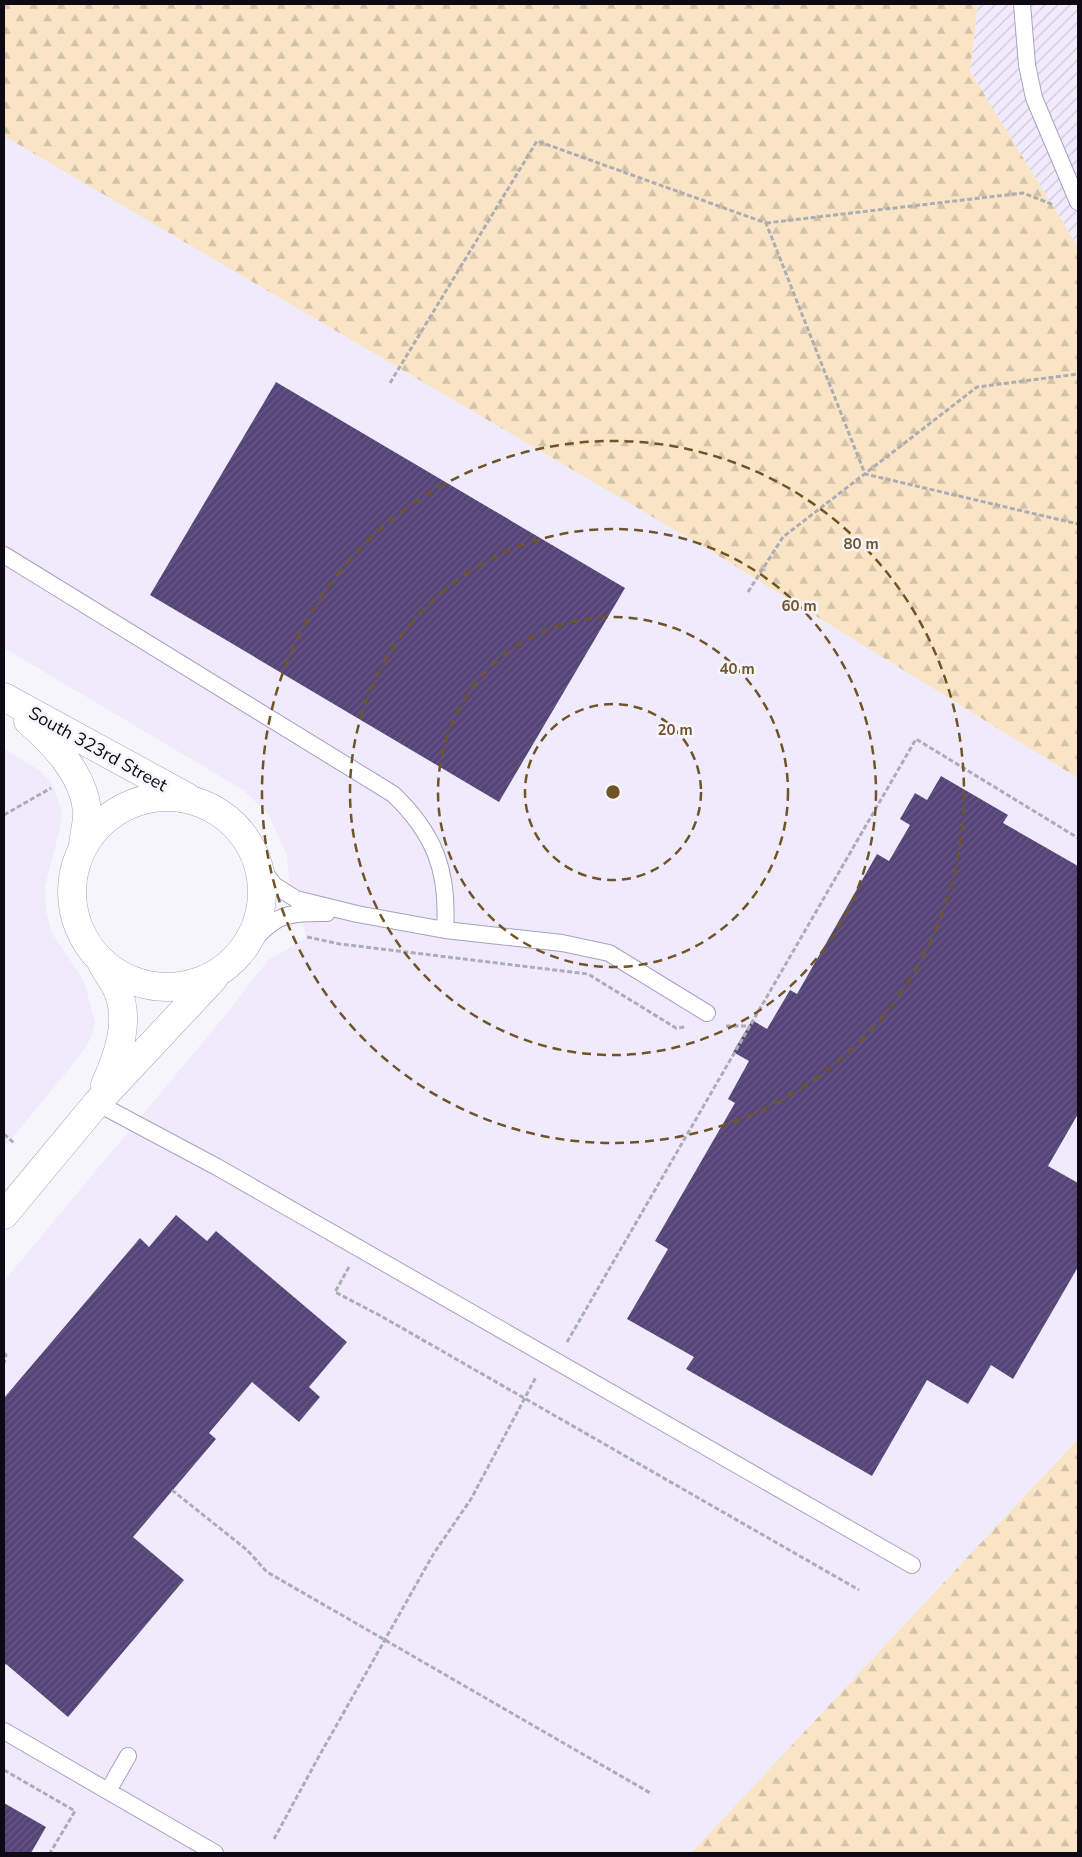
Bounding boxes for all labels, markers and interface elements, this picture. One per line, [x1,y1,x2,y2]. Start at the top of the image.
text: 80 m [843,534,879,554]
text: 60 m [781,596,817,616]
text: 40 m [719,659,755,679]
street label: South 323rd Street [24,701,172,797]
text: 20 m [657,720,693,740]
centre of rings [604,783,622,801]

